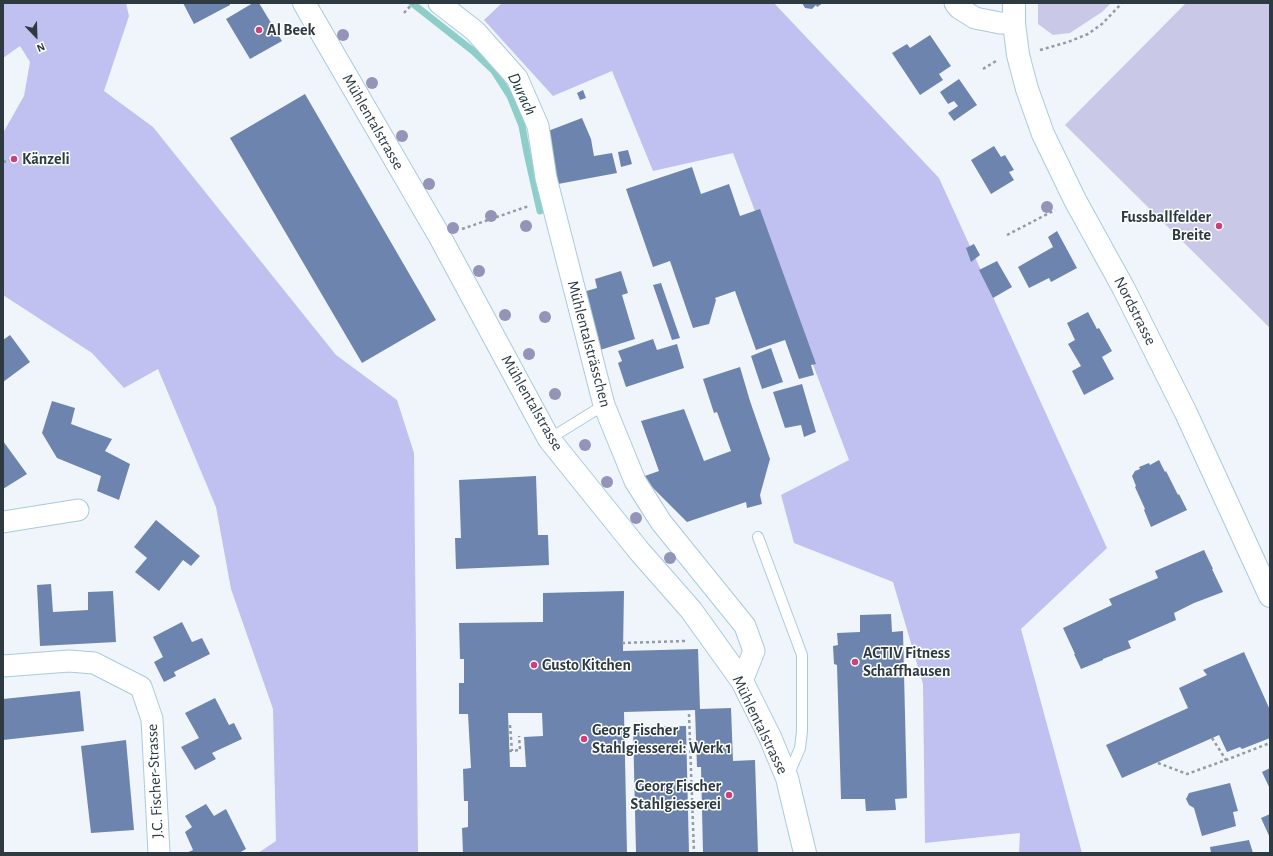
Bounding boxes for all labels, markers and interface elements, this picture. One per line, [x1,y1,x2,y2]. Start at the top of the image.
north arrow [16,16,56,56]
place label: Al Beek [267,20,315,40]
marker: Al Beek [254,25,264,35]
text: N [35,41,47,54]
water label: Durach [503,69,541,119]
street label: Mühlentalstrasse [338,71,408,173]
place label: Känzeli [22,149,70,169]
marker: Känzeli [9,154,19,164]
place label: Fussballfelder Breite [1121,207,1211,245]
marker: Fussballfelder Breite [1214,221,1224,231]
street label: Nordstrasse [1110,274,1160,348]
street label: Mühlentalsträsschen [563,279,615,409]
street label: Mühlentalstrasse [497,352,567,454]
place label: ACTIV Fitness Schaffhausen [863,643,950,681]
place label: Gusto Kitchen [542,655,631,675]
marker: ACTIV Fitness Schaffhausen [850,657,860,667]
marker: Gusto Kitchen [529,660,539,670]
street label: Mühlentalstrasse [728,673,792,777]
place label: Georg Fischer Stahlgiesserei: Werk 1 [592,720,732,758]
street label: J.C. Fischer-Strasse [142,723,168,839]
marker: Georg Fischer Stahlgiesserei: Werk 1 [579,734,589,744]
place label: Georg Fischer Stahlgiesserei [630,776,721,814]
marker: Georg Fischer Stahlgiesserei [724,790,734,800]

